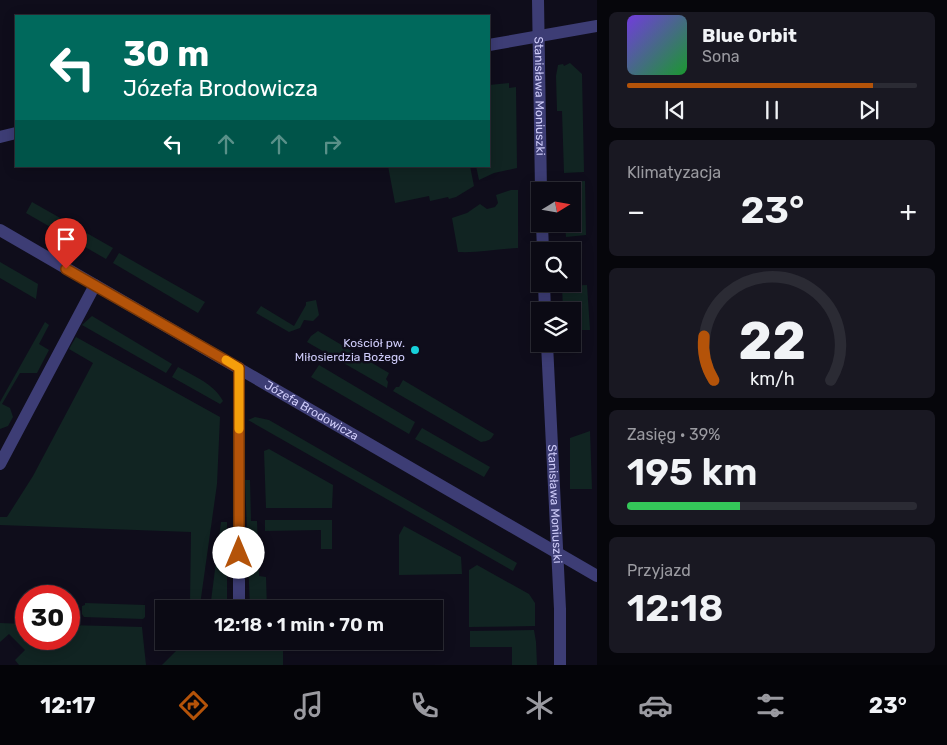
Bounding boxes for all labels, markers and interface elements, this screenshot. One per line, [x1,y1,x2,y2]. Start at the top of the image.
text: Blue Orbit [702,24,797,47]
text: 30 m [123,33,209,75]
icon: left [40,35,105,100]
street label: Stanisława Moniuszki [532,36,547,156]
text: Sona [702,47,740,66]
text: Józefa Brodowicza [123,75,318,102]
icon: previous [661,96,689,124]
icon: pause [758,96,786,124]
icon: next [855,96,883,124]
icon: left [159,130,187,158]
icon: ahead [212,130,240,158]
icon: ahead [265,130,293,158]
icon: right [318,130,346,158]
text: Klimatyzacja [627,163,721,182]
north arrow [531,182,581,232]
map controls [531,182,581,352]
text: 23° [740,187,804,233]
text: − [627,195,645,228]
text: + [900,195,917,228]
pin [45,218,87,269]
icon: arrive [52,225,80,253]
button: search [531,242,581,292]
button: layers [531,302,581,352]
text: 22 [738,310,806,372]
place label: Kościół pw. Miłosierdzia Bożego [295,336,405,364]
marker: Kościół pw. Miłosierdzia Bożego [409,344,421,356]
text: km/h [750,368,794,389]
street label: Józefa Brodowicza [262,378,361,443]
text: Zasięg · 39% [627,425,720,444]
street label: Stanisława Moniuszki [545,444,565,564]
text: 195 km [627,449,758,495]
position arrow [212,526,264,578]
text: Przyjazd [627,561,691,580]
speed limit sign: 30 [15,585,80,650]
text: 12:18 [627,585,724,631]
text: 12:18 · 1 min · 70 m [214,613,384,636]
icon: directions [176,688,211,723]
icon: music [291,688,326,723]
icon: phone [407,688,442,723]
icon: climate [522,688,557,723]
icon: car [638,688,673,723]
icon: filters [753,688,788,723]
text: 12:17 [40,692,95,719]
text: 23° [869,692,907,719]

